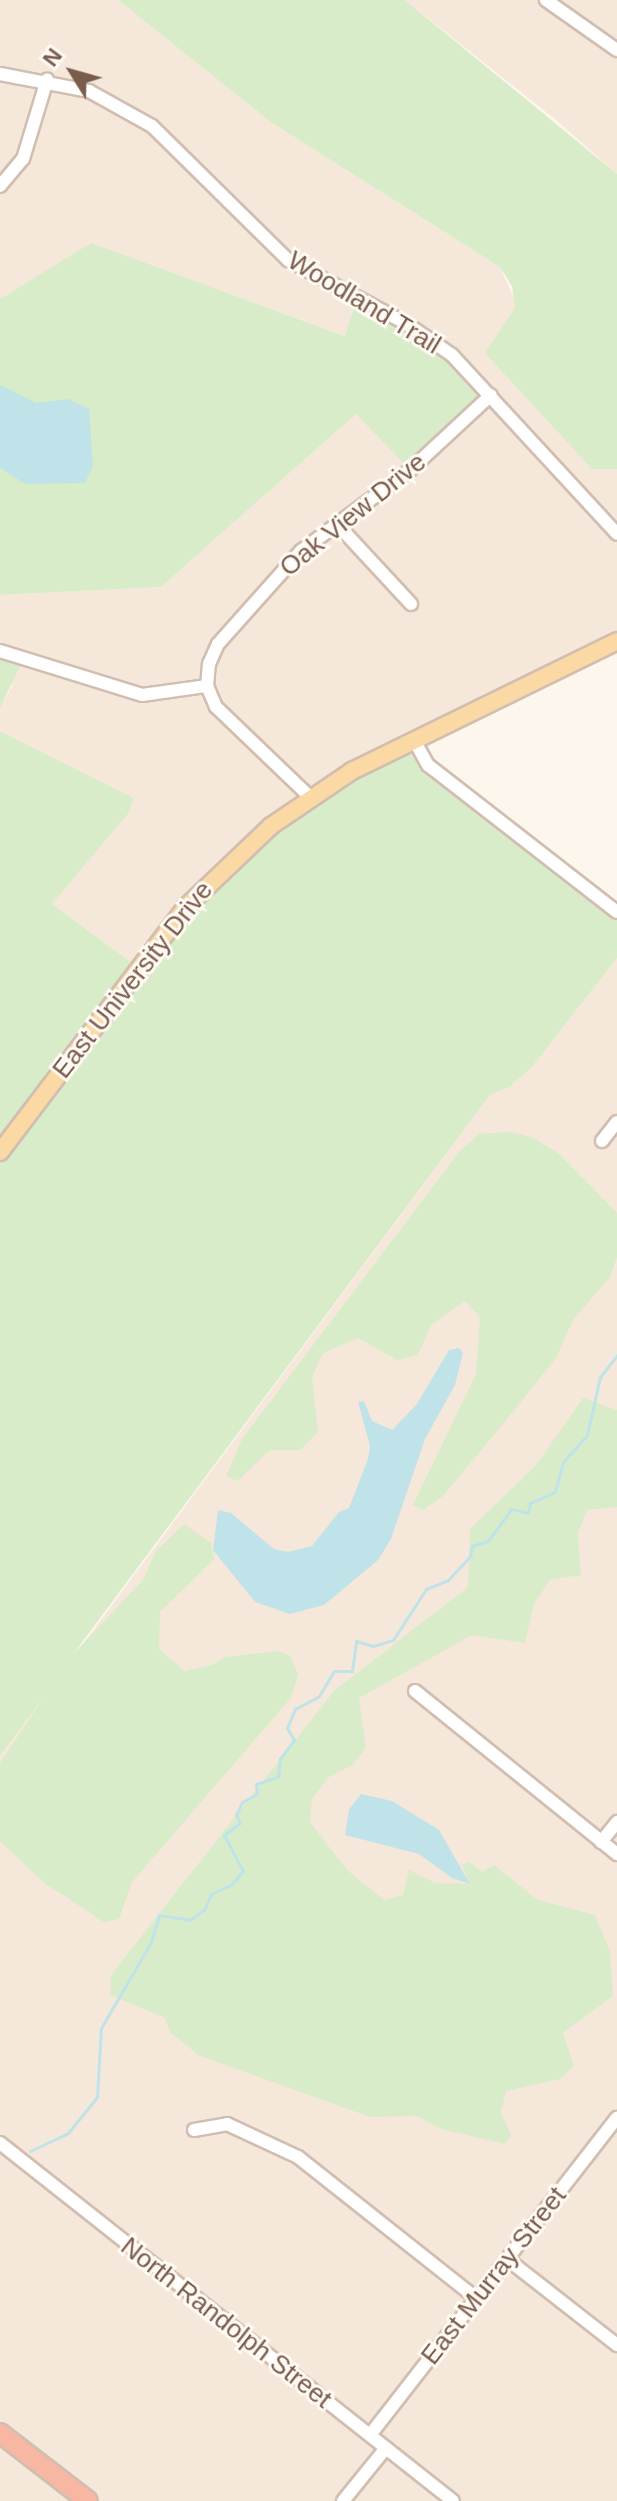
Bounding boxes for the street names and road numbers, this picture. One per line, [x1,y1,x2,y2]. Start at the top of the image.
street label: Woodland Trail [282,245,446,361]
street label: Oak View Drive [274,447,432,583]
street label: East University Drive [46,875,220,1085]
street label: East Murray Street [415,2181,573,2371]
street label: North Randolph Street [114,2231,338,2415]

